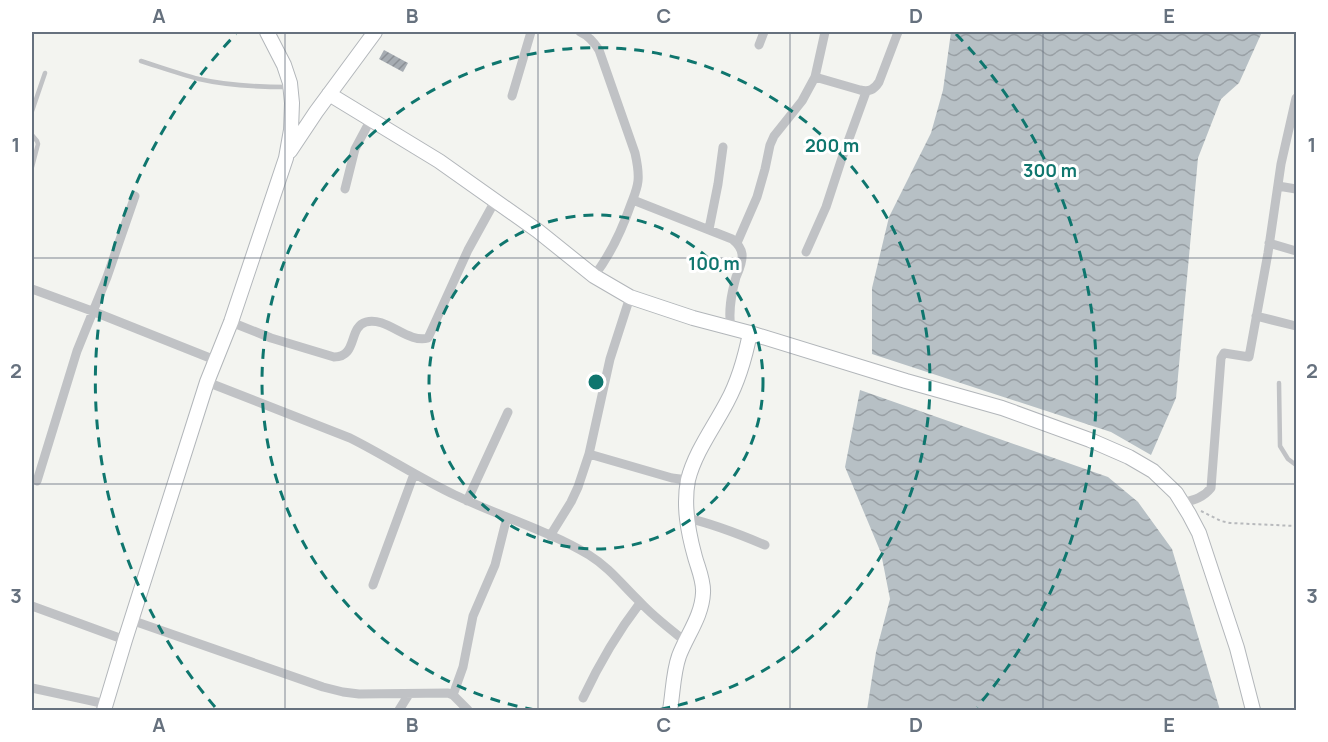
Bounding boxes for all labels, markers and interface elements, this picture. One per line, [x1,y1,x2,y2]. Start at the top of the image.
text: A [152,2,166,29]
text: B [406,2,419,29]
text: C [657,2,671,29]
text: D [909,2,923,29]
text: E [1163,2,1175,29]
text: 1 [12,131,20,158]
text: 1 [1308,131,1316,158]
text: 200 m [805,133,859,157]
text: 300 m [1023,158,1077,182]
text: 100 m [688,251,740,275]
text: 2 [10,357,22,384]
text: 2 [1306,357,1318,384]
centre of rings [586,372,606,392]
text: 3 [10,582,22,609]
text: 3 [1306,582,1318,609]
text: A [152,711,166,738]
text: B [406,711,419,738]
text: C [657,711,671,738]
text: D [909,711,923,738]
text: E [1163,711,1175,738]

